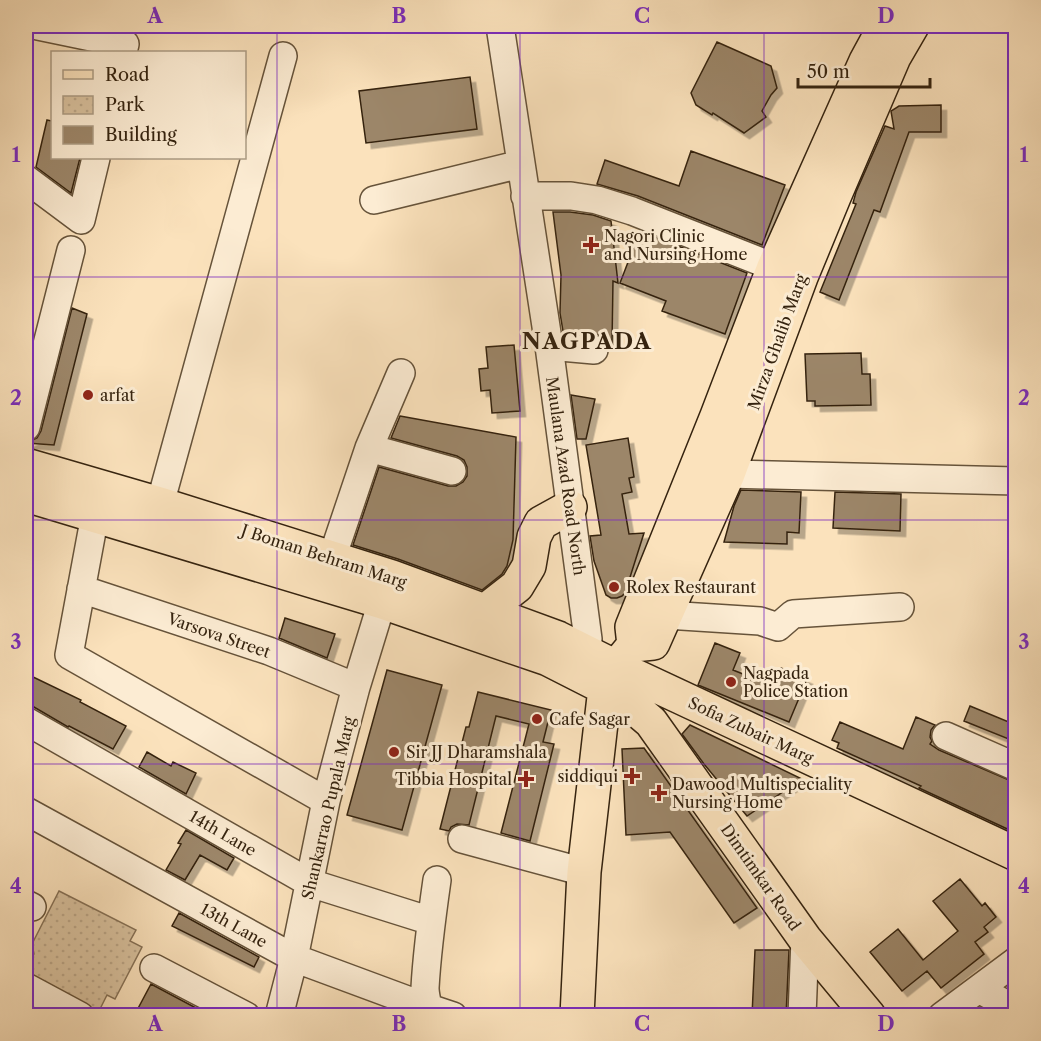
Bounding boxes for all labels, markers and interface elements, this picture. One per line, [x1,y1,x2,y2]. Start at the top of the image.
text: A [146,4,163,28]
text: B [392,4,407,28]
text: C [634,4,650,28]
text: D [877,4,895,28]
legend [51,51,246,159]
scale bar [798,51,930,89]
text: 50 m [807,61,850,83]
text: Road [105,64,150,86]
text: Park [105,94,146,116]
text: Building [105,124,177,146]
text: 1 [12,143,21,167]
text: 1 [1020,143,1029,167]
place label: Nagori Clinic and Nursing Home [604,226,748,264]
marker: Nagori Clinic and Nursing Home [582,236,600,254]
street label: Mirza Ghalib Marg [743,271,811,413]
district label: NAGPADA [522,328,652,355]
street label: Maulana Azad Road North [542,375,590,577]
place label: arfat [100,385,135,405]
text: 2 [10,386,22,410]
text: 2 [1018,386,1030,410]
marker: arfat [81,388,95,402]
street label: J Boman Behram Marg [236,519,410,592]
place label: Rolex Restaurant [626,577,756,597]
marker: Rolex Restaurant [607,580,621,594]
street label: Varsova Street [164,608,273,662]
text: 3 [10,630,22,654]
text: 3 [1018,630,1030,654]
place label: Nagpada Police Station [743,663,848,701]
marker: Nagpada Police Station [724,675,738,689]
street label: Sofia Zubair Marg [685,692,817,768]
place label: Cafe Sagar [549,709,630,729]
marker: Cafe Sagar [530,712,544,726]
street label: Shankarrao Pupala Marg [297,714,359,901]
place label: Sir JJ Dharamshala [406,742,548,762]
marker: Sir JJ Dharamshala [387,745,401,759]
place label: siddiqui [557,766,618,786]
marker: siddiqui [623,767,641,785]
place label: Tibbia Hospital [395,769,512,789]
marker: Tibbia Hospital [517,770,535,788]
place label: Dawood Multispeciality Nursing Home [672,774,853,812]
marker: Dawood Multispeciality Nursing Home [650,784,668,802]
street label: 14th Lane [186,806,260,860]
street label: Dimtimkar Road [717,820,805,934]
text: 4 [10,874,22,898]
text: 4 [1018,874,1030,898]
street label: 13th Lane [197,898,271,952]
text: A [146,1012,163,1036]
text: B [392,1012,407,1036]
text: C [634,1012,650,1036]
text: D [877,1012,895,1036]

